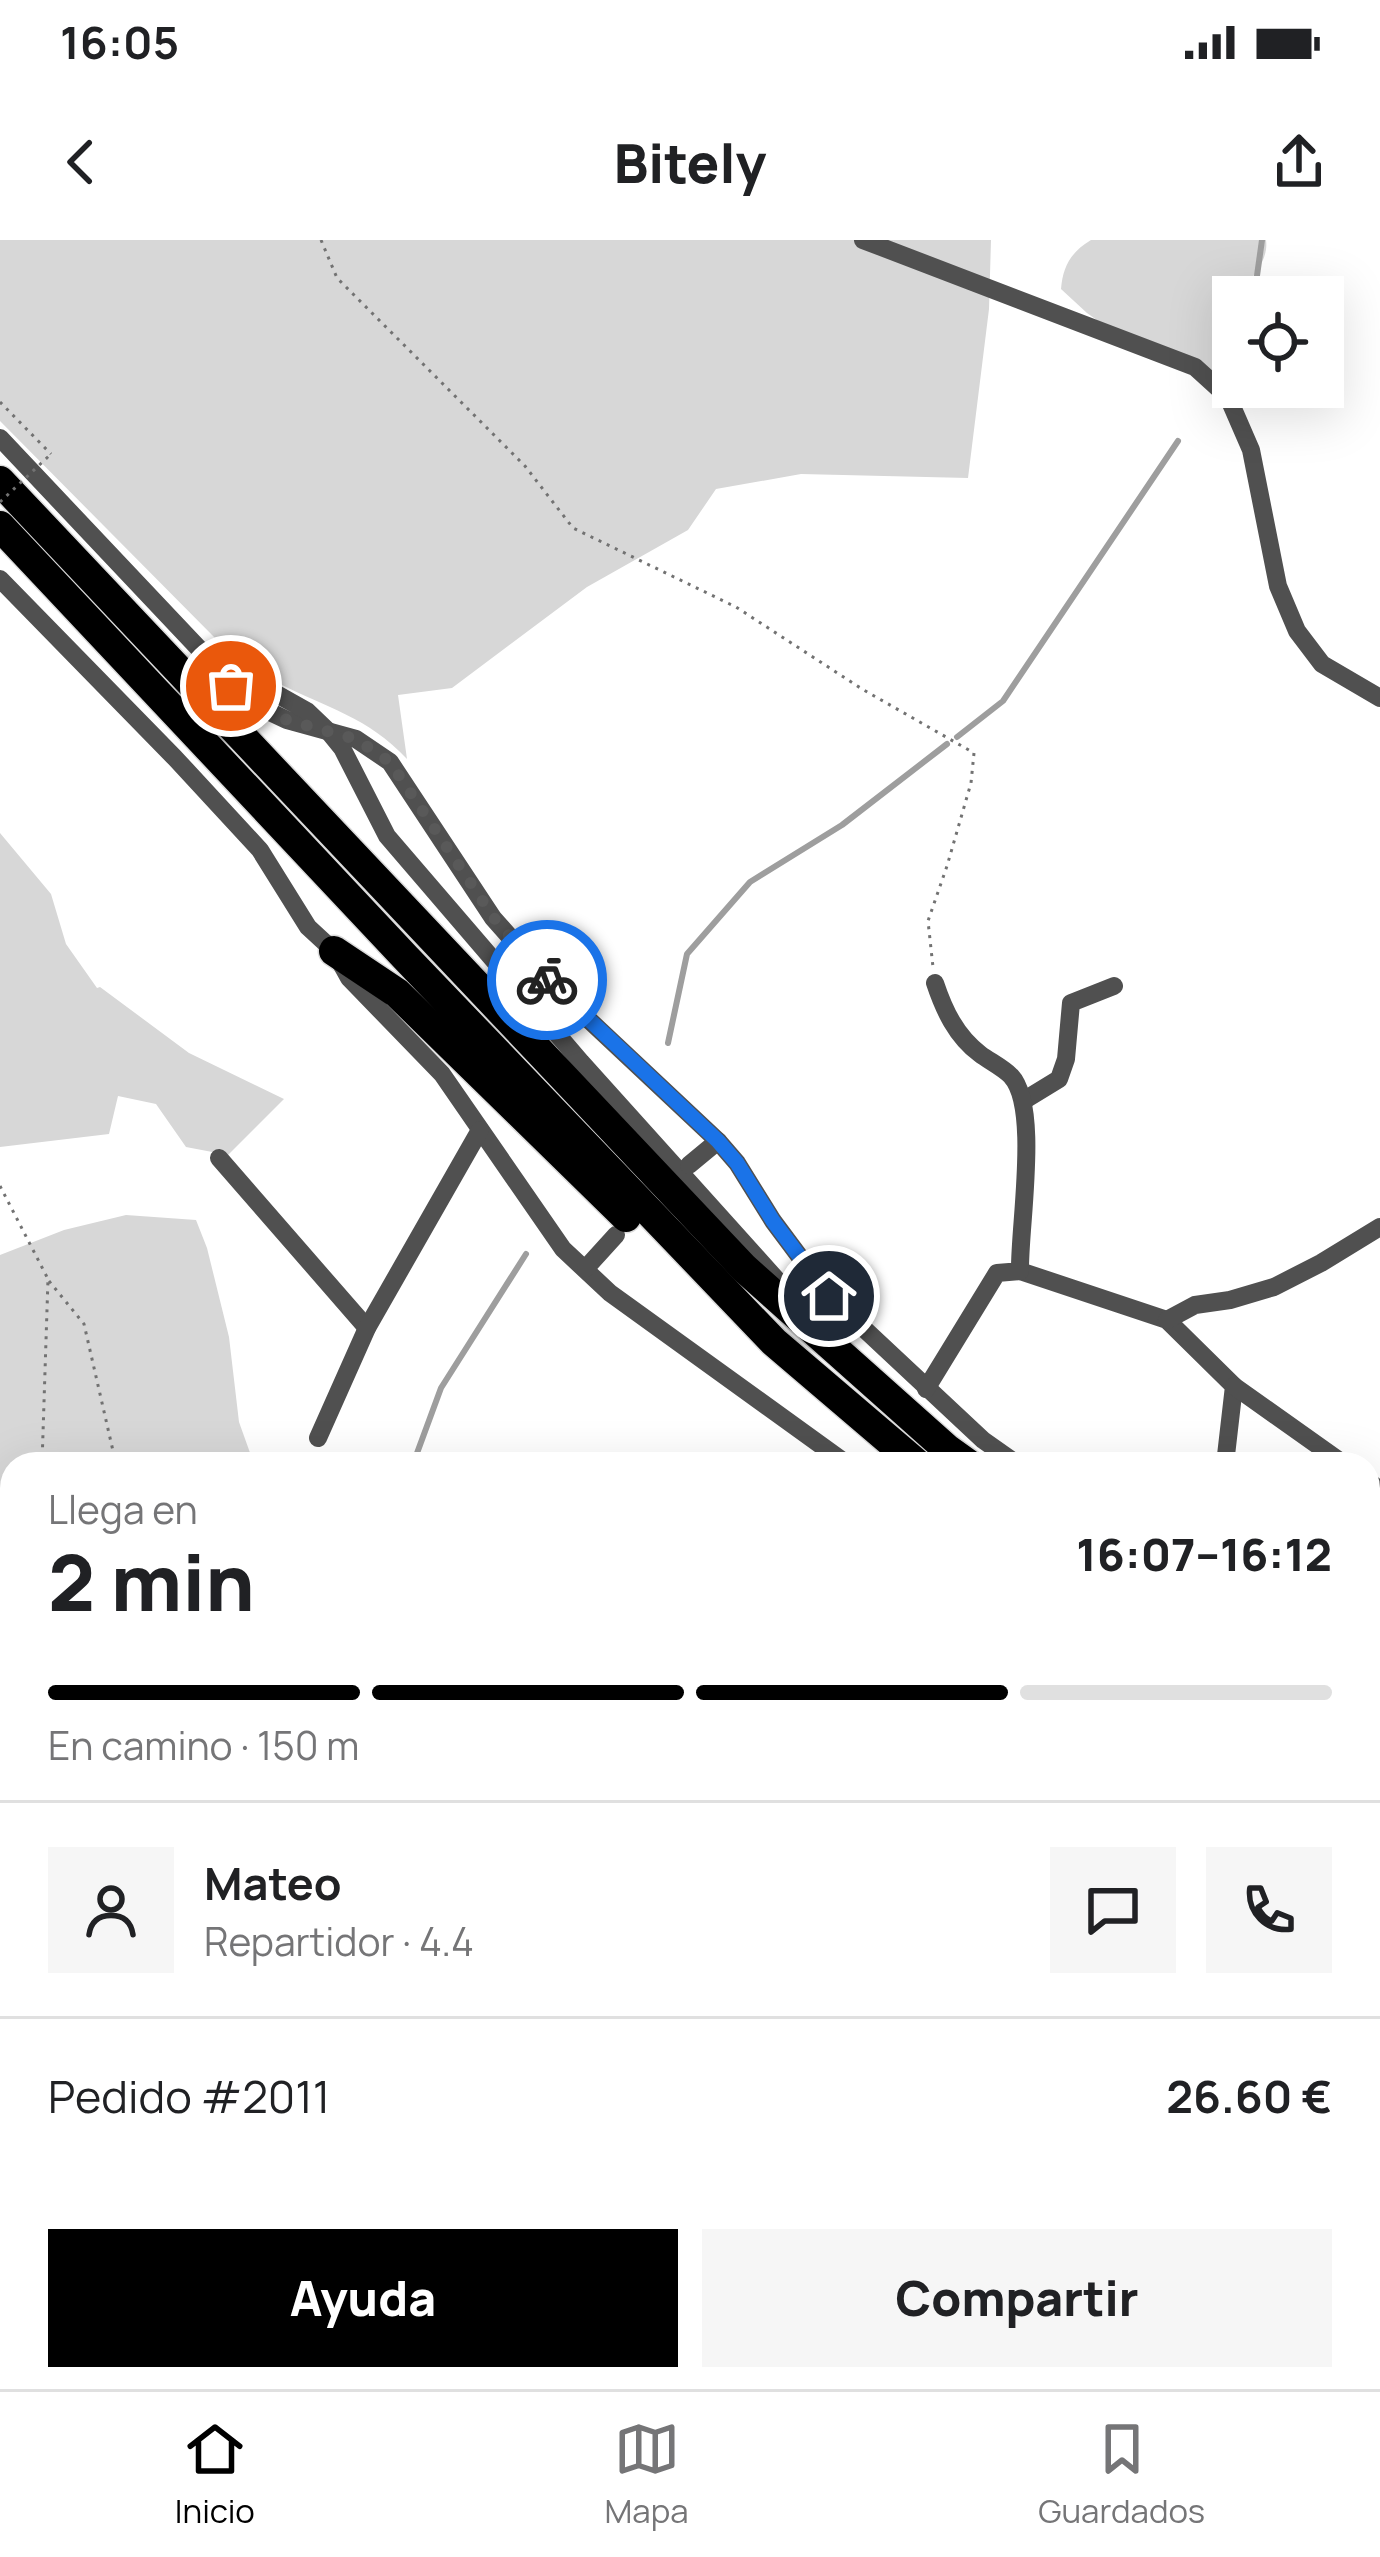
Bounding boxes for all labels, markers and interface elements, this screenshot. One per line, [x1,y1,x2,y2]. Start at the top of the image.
text: 16:05 [60,11,179,73]
text: Bitely [614,125,766,199]
icon: back [48,129,114,195]
icon: share [1266,129,1332,195]
map controls [1212,276,1344,408]
button: locate [1212,276,1344,408]
pin [180,635,282,737]
icon: bag [198,653,264,719]
courier [487,920,607,1040]
icon: bike [514,947,580,1013]
pin [778,1245,880,1347]
icon: home [796,1263,862,1329]
text: Llega en [48,1482,198,1536]
text: 16:07–16:12 [1076,1523,1332,1585]
text: 2 min [48,1528,255,1634]
text: En camino · 150 m [48,1718,359,1772]
button: person [48,1847,174,1973]
button: chat [1050,1847,1176,1973]
button: phone [1206,1847,1332,1973]
text: Mateo [204,1852,342,1914]
text: Repartidor · 4.4 [204,1914,474,1968]
text: Pedido #2011 [48,2065,330,2127]
text: 26.60 € [1166,2065,1332,2127]
button: Ayuda [48,2229,678,2367]
button: Compartir [702,2229,1332,2367]
tab: Inicio [175,2416,255,2533]
tab: Mapa [605,2416,689,2533]
tab: Guardados [1038,2416,1205,2533]

